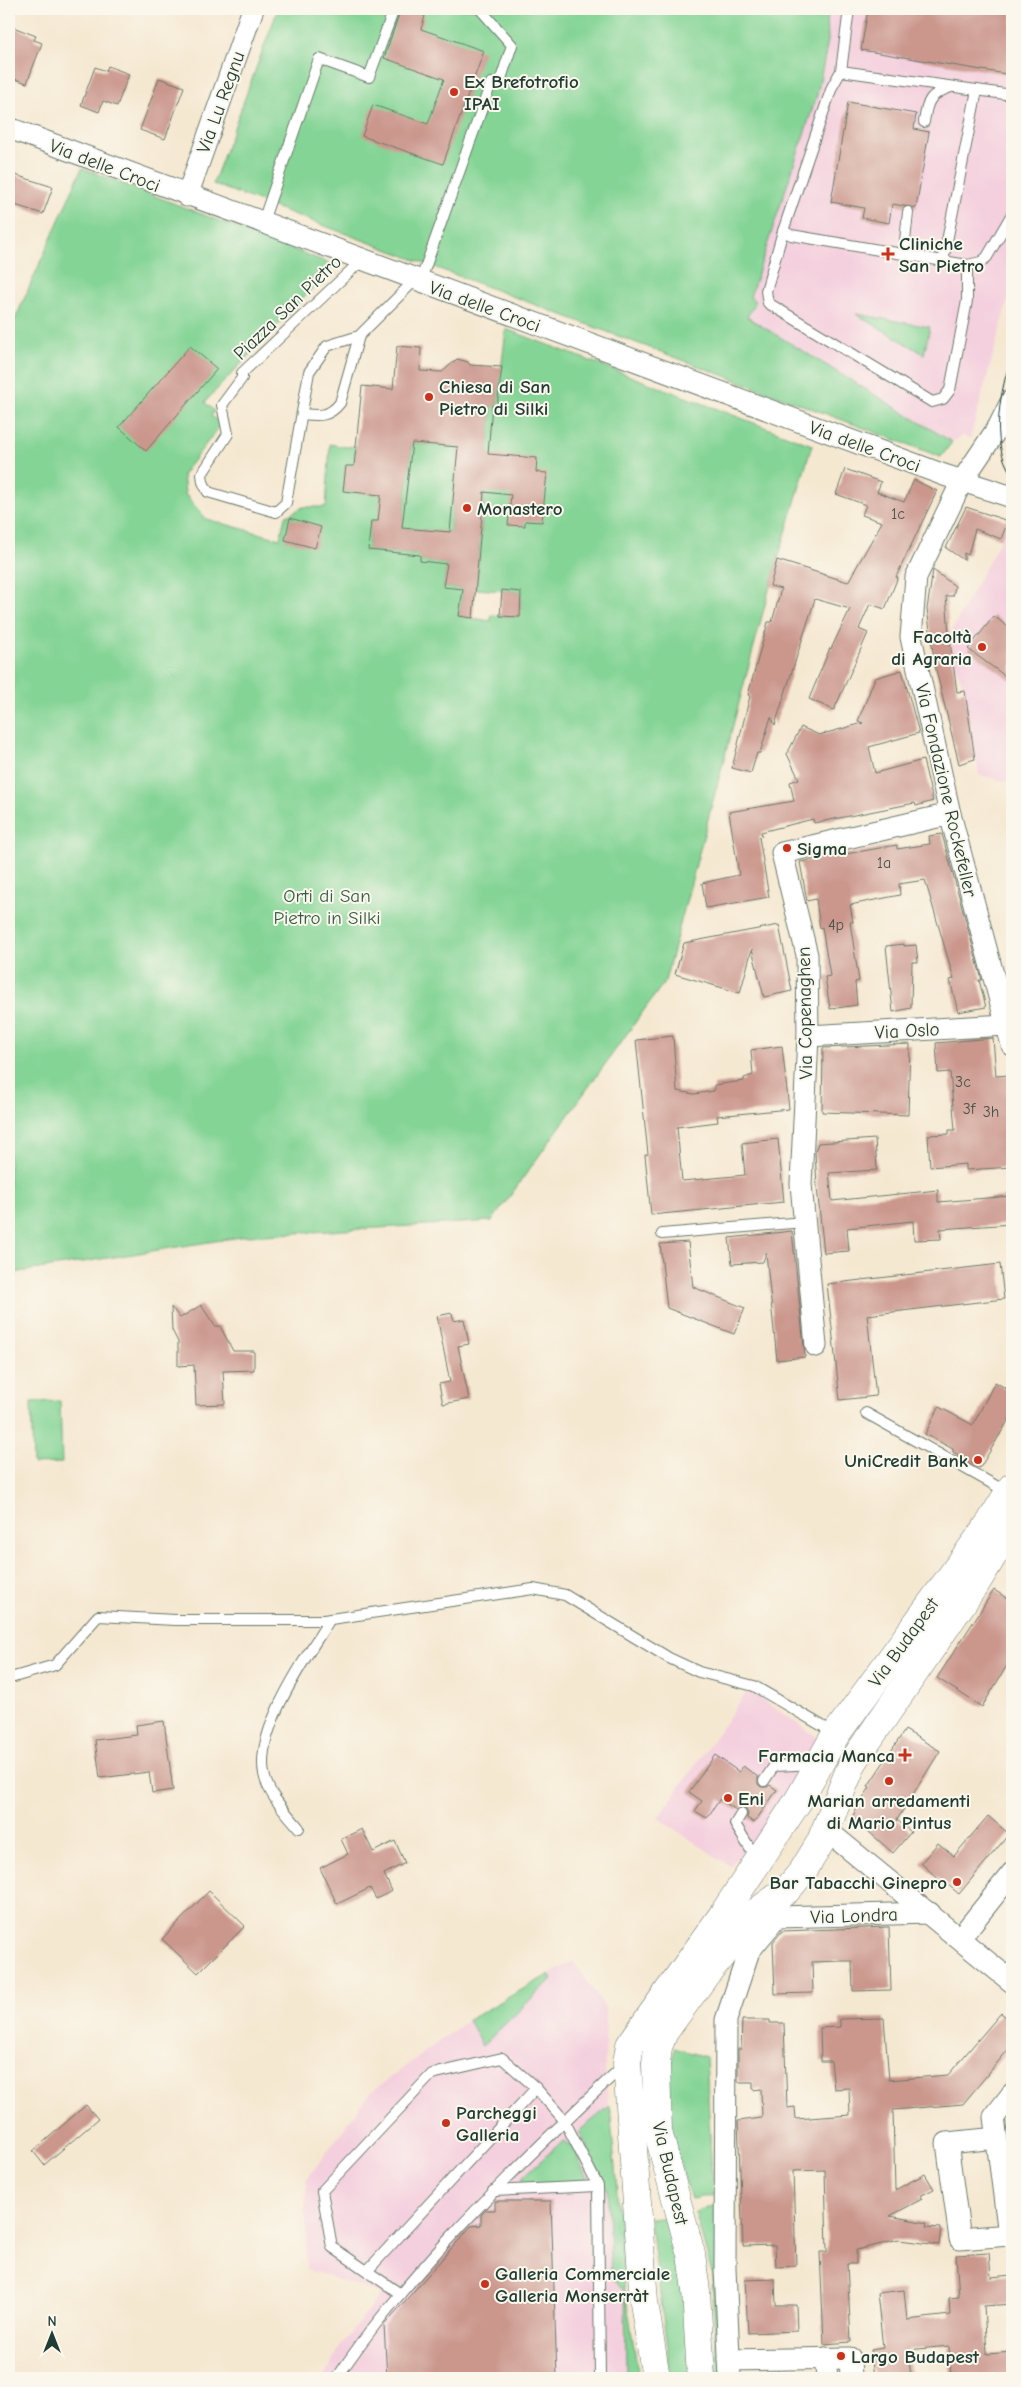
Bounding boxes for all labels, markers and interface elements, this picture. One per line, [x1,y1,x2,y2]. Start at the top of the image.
street label: Via Lu Regnu [192,48,250,156]
place label: Ex Brefotrofio IPAI [464,71,579,115]
marker: Ex Brefotrofio IPAI [448,86,460,98]
street label: Via delle Croci [46,135,163,197]
place label: Cliniche San Pietro [899,233,984,277]
marker: Cliniche San Pietro [881,247,895,261]
street label: Piazza San Pietro [229,251,346,365]
street label: Via delle Croci [426,277,543,337]
place label: Chiesa di San Pietro di Silki [439,376,551,420]
marker: Chiesa di San Pietro di Silki [423,391,435,403]
street label: Via delle Croci [806,417,923,477]
place label: Monastero [477,498,563,520]
marker: Monastero [461,502,473,514]
house number: 1c [891,505,905,523]
place label: Facoltà di Agraria [891,626,972,670]
marker: Facoltà di Agraria [976,641,988,653]
street label: Via Fondazione Rockefeller [911,681,981,900]
place label: Sigma [797,838,847,860]
marker: Sigma [781,842,793,854]
house number: 1a [877,854,891,872]
park label: Orti di San Pietro in Silki [273,885,381,929]
house number: 4p [828,916,844,934]
street label: Via Copenaghen [793,947,817,1079]
street label: Via Oslo [874,1018,940,1044]
house number: 3c [955,1073,971,1091]
house number: 3f [963,1100,977,1118]
house number: 3h [983,1103,999,1121]
place label: UniCredit Bank [844,1450,969,1472]
marker: UniCredit Bank [972,1454,984,1466]
street label: Via Budapest [864,1593,944,1692]
place label: Farmacia Manca [758,1745,895,1767]
marker: Farmacia Manca [899,1749,911,1761]
marker: Marian arredamenti di Mario Pintus [883,1775,895,1787]
place label: Eni [738,1788,764,1810]
place label: Marian arredamenti di Mario Pintus [808,1790,970,1834]
marker: Eni [722,1792,734,1804]
place label: Bar Tabacchi Ginepro [770,1872,947,1894]
marker: Bar Tabacchi Ginepro [951,1876,963,1888]
street label: Via Londra [810,1903,898,1929]
place label: Parcheggi Galleria [456,2102,537,2146]
marker: Parcheggi Galleria [440,2117,452,2129]
street label: Via Budapest [648,2120,693,2227]
place label: Galleria Commerciale Galleria Monserràt [495,2263,670,2307]
marker: Galleria Commerciale Galleria Monserràt [479,2278,491,2290]
north arrow [28,2310,78,2360]
text: N [47,2313,57,2330]
place label: Largo Budapest [851,2346,980,2368]
marker: Largo Budapest [835,2350,847,2362]

